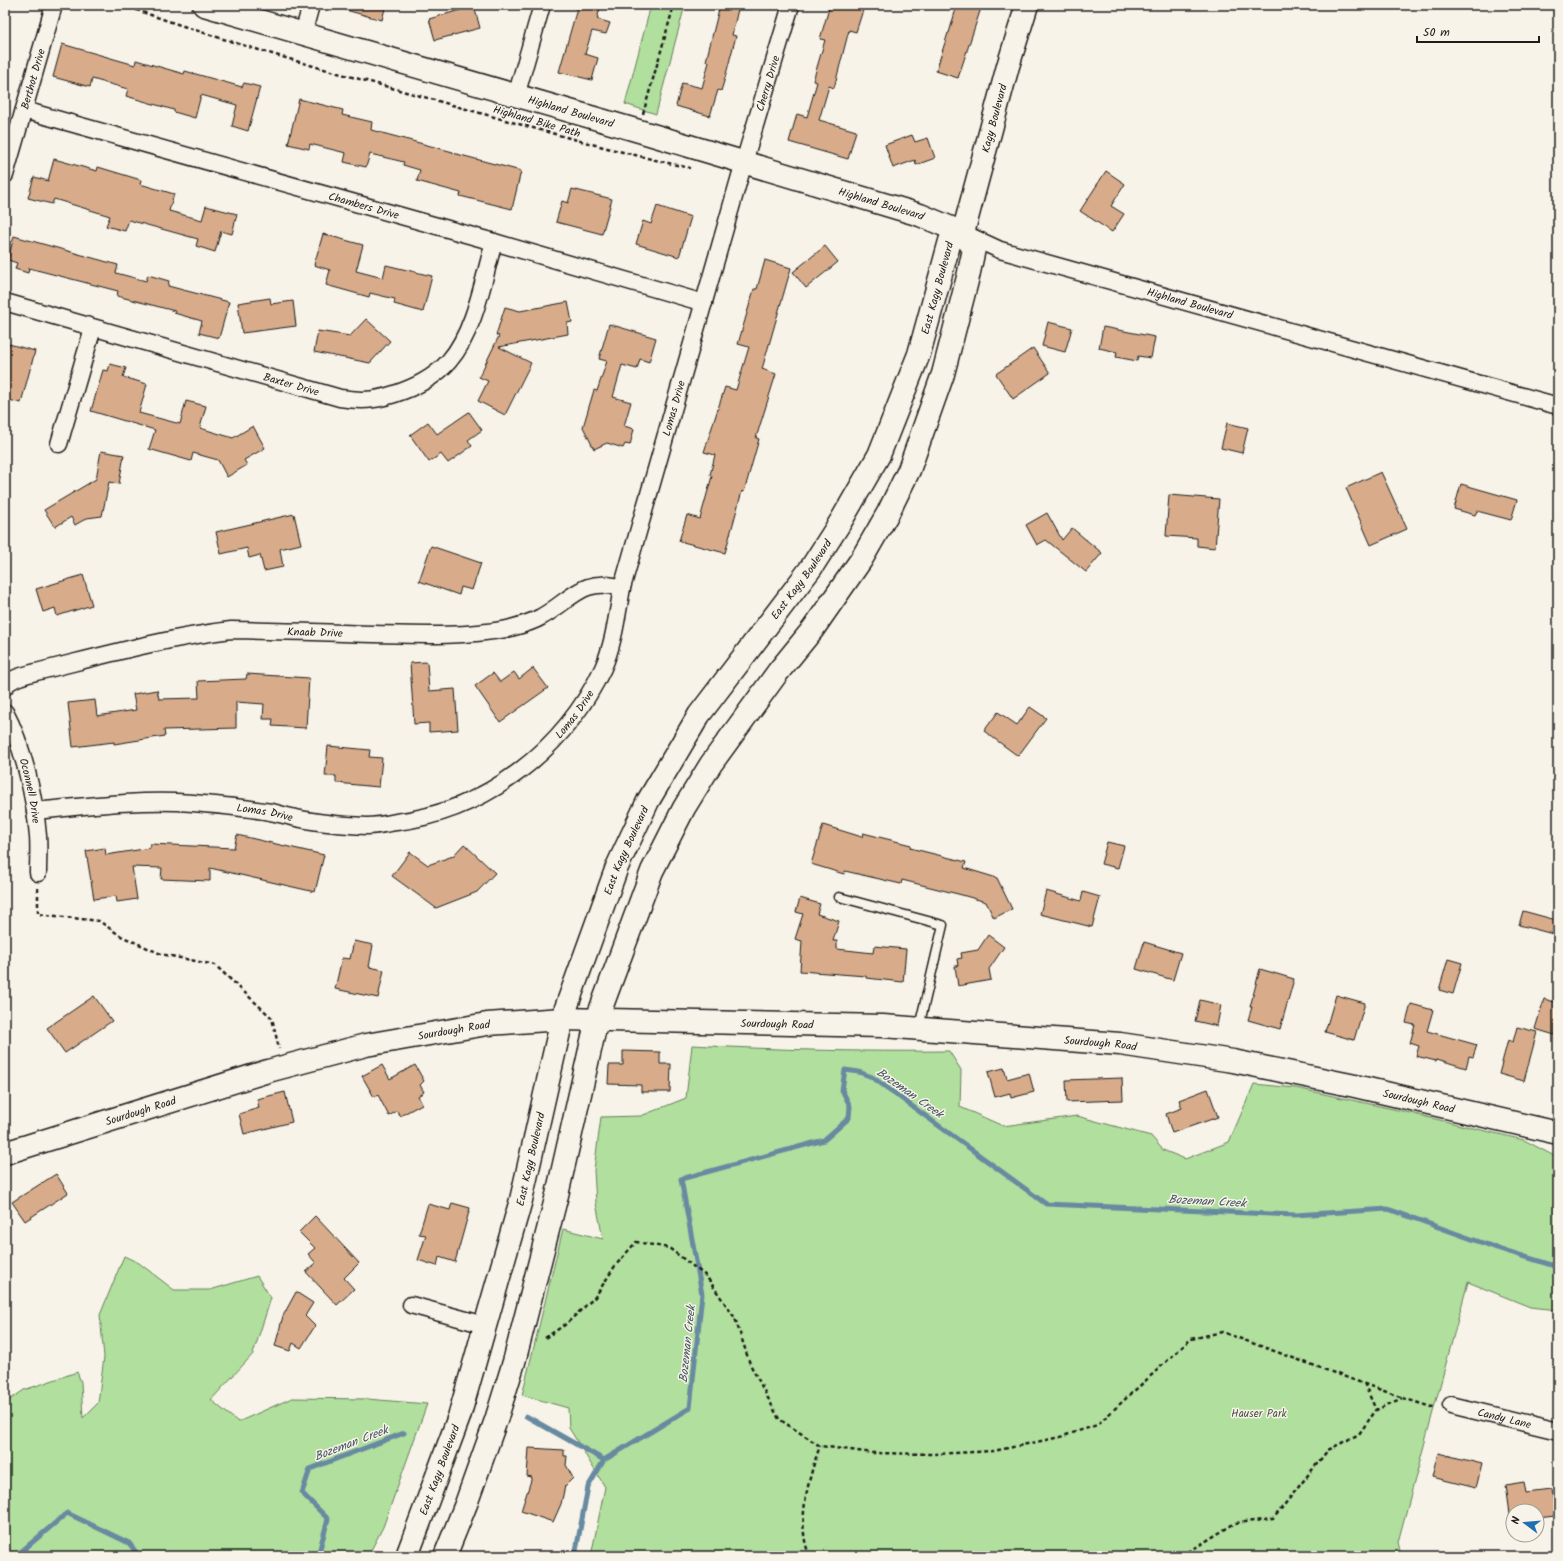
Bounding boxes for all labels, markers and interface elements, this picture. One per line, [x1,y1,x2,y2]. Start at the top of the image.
scale bar [1417,18,1539,44]
text: 50 m [1423,23,1450,42]
street label: Berthot Drive [16,47,51,112]
street label: Cherry Drive [752,54,785,114]
street label: Kagy Boulevard [977,82,1013,155]
street label: Highland Boulevard [526,91,616,133]
street label: Highland Bike Path [491,101,583,143]
street label: Highland Boulevard [836,183,927,226]
street label: Chambers Drive [326,188,401,225]
street label: East Kagy Boulevard [917,239,960,337]
street label: Highland Boulevard [1145,283,1235,325]
street label: Baxter Drive [261,369,321,402]
street label: Lomas Drive [658,378,691,438]
street label: East Kagy Boulevard [767,536,837,624]
street label: Knaab Drive [287,623,343,643]
street label: Lomas Drive [551,687,599,743]
street label: Oconnell Drive [14,756,45,824]
street label: Lomas Drive [236,799,295,827]
street label: East Kagy Boulevard [600,803,654,898]
street label: Sourdough Road [740,1015,814,1034]
street label: Sourdough Road [416,1016,491,1046]
street label: Sourdough Road [1063,1032,1138,1056]
water label: Bozeman Creek [872,1063,949,1125]
street label: Sourdough Road [1381,1085,1457,1119]
street label: Sourdough Road [103,1092,179,1131]
street label: East Kagy Boulevard [512,1110,551,1208]
water label: Bozeman Creek [1168,1190,1249,1213]
water label: Bozeman Creek [674,1302,701,1384]
street label: Candy Lane [1475,1404,1533,1434]
park label: Hauser Park [1231,1405,1288,1423]
water label: Bozeman Creek [311,1420,393,1466]
street label: East Kagy Boulevard [415,1422,465,1518]
north arrow [1505,1503,1545,1543]
text: N [1507,1515,1526,1526]

